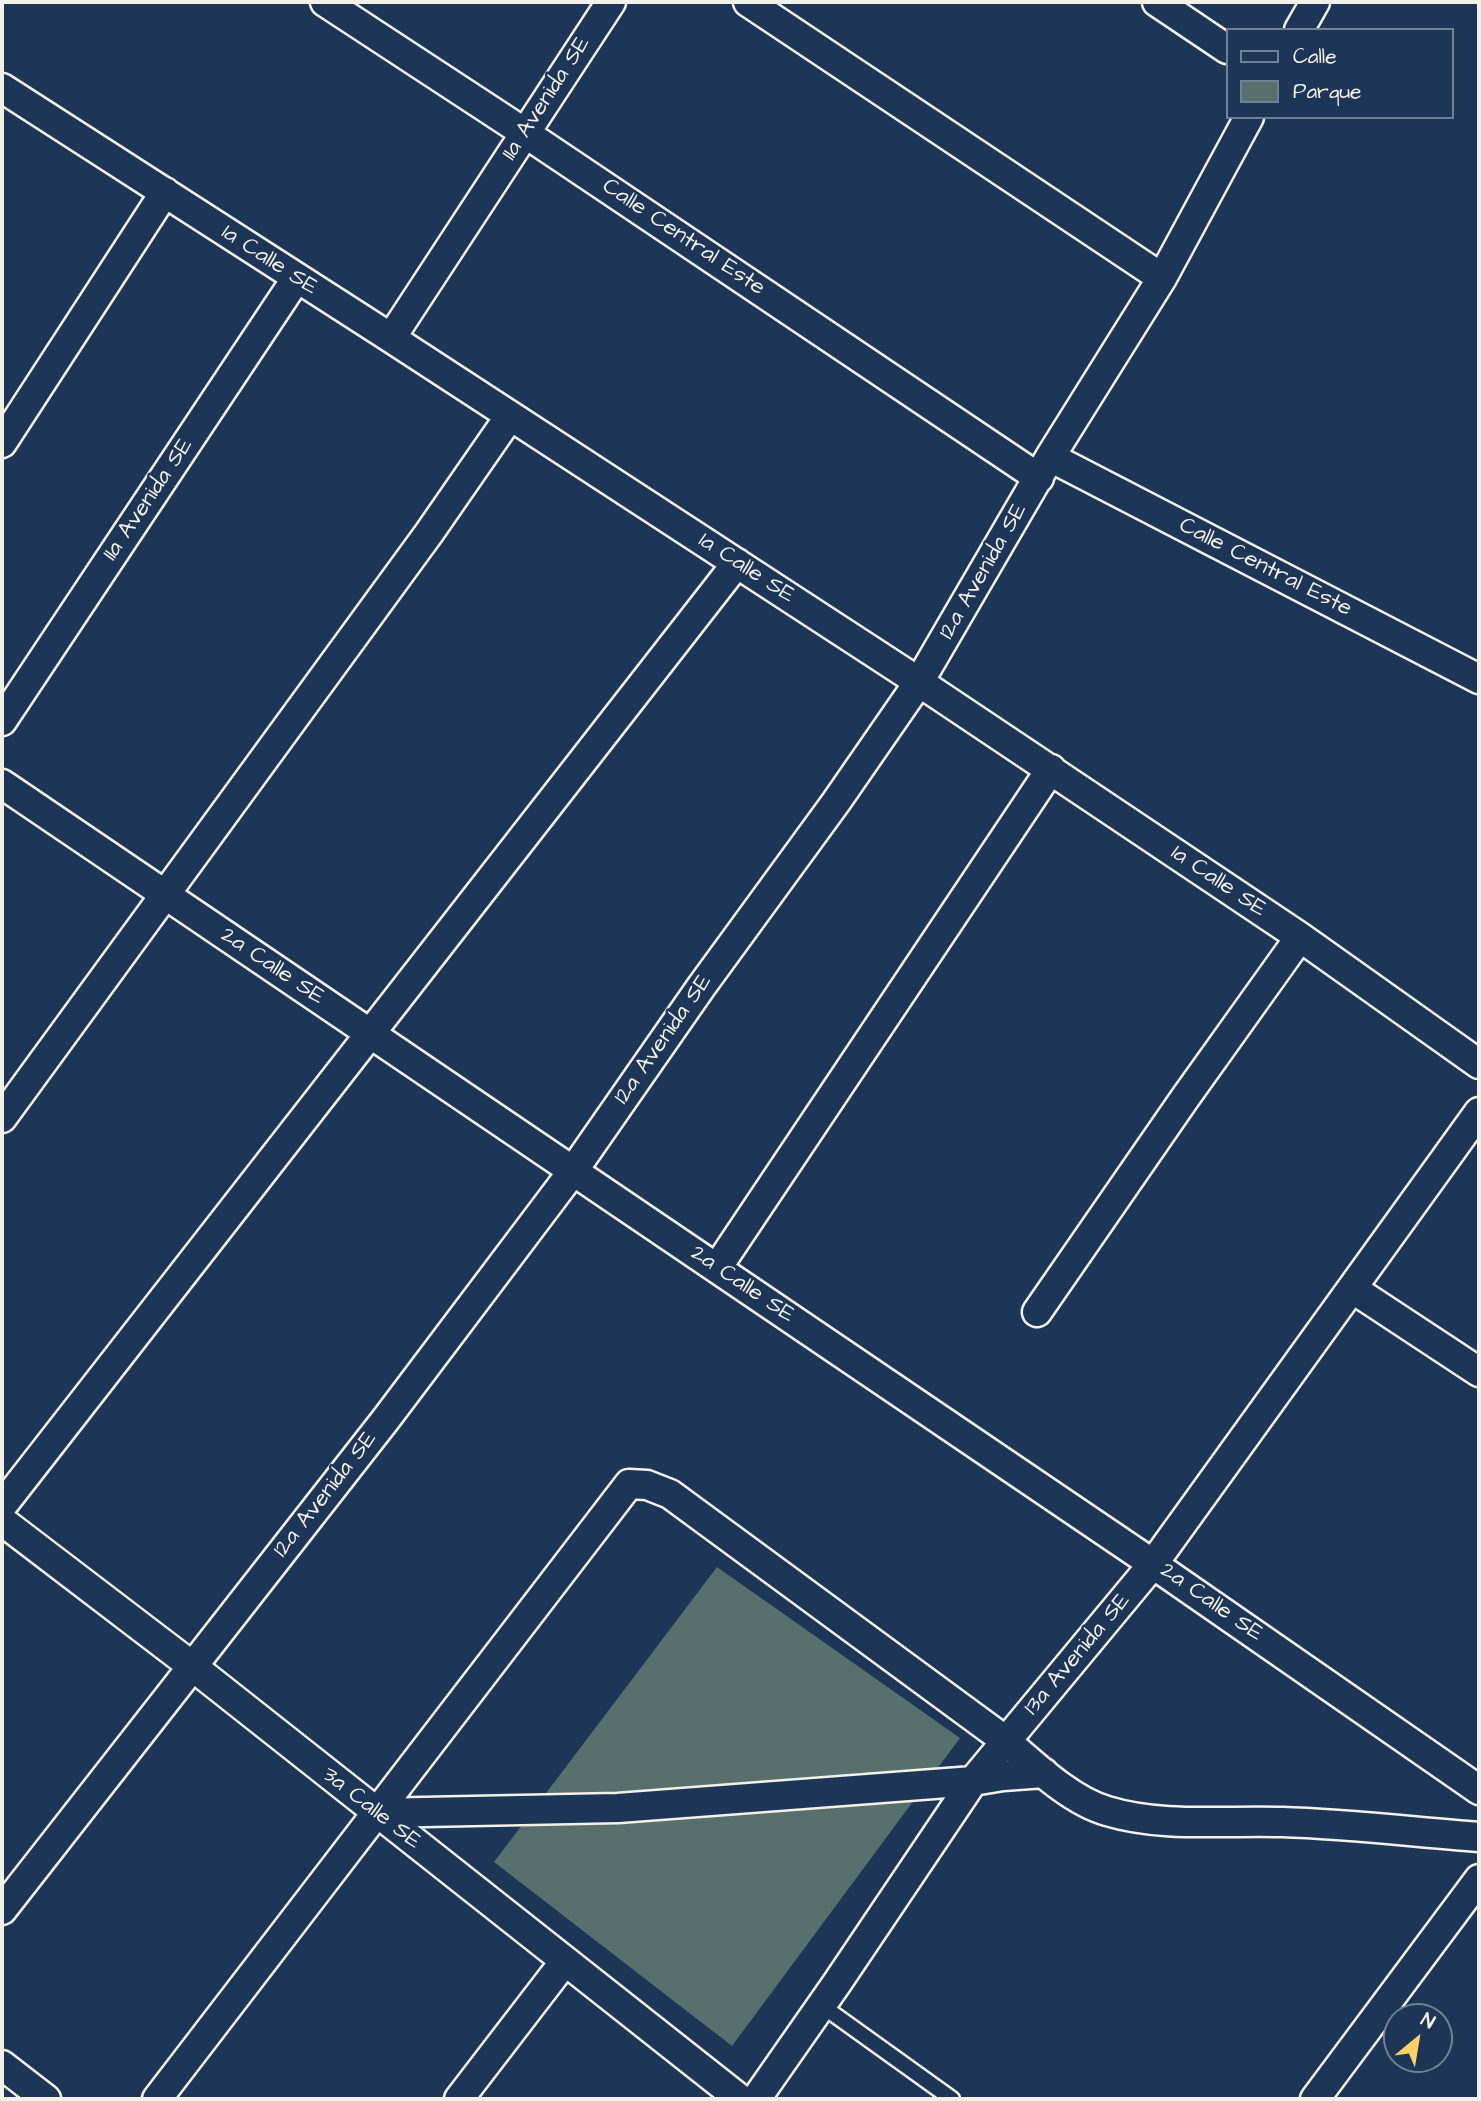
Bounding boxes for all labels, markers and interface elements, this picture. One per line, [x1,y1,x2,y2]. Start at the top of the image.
legend [1226,28,1453,119]
street label: 11a Avenida SE [497,32,597,166]
text: Calle [1293,42,1337,71]
text: Parque [1293,77,1361,106]
street label: Calle Central Este [596,173,770,303]
street label: 1a Calle SE [216,220,322,302]
street label: 11a Avenida SE [98,433,200,567]
street label: 12a Avenida SE [934,499,1034,645]
street label: Calle Central Este [1174,512,1356,624]
street label: 1a Calle SE [693,528,799,610]
street label: 1a Calle SE [1165,840,1271,924]
street label: 2a Calle SE [215,922,329,1012]
street label: 12a Avenida SE [609,970,719,1110]
street label: 2a Calle SE [685,1240,799,1330]
street label: 12a Avenida SE [268,1427,384,1563]
street label: 2a Calle SE [1154,1557,1268,1649]
street label: 13a Avenida SE [1019,1588,1137,1722]
street label: 3a Calle SE [316,1762,426,1856]
north arrow [1383,2003,1453,2073]
text: N [1416,2006,1440,2036]

